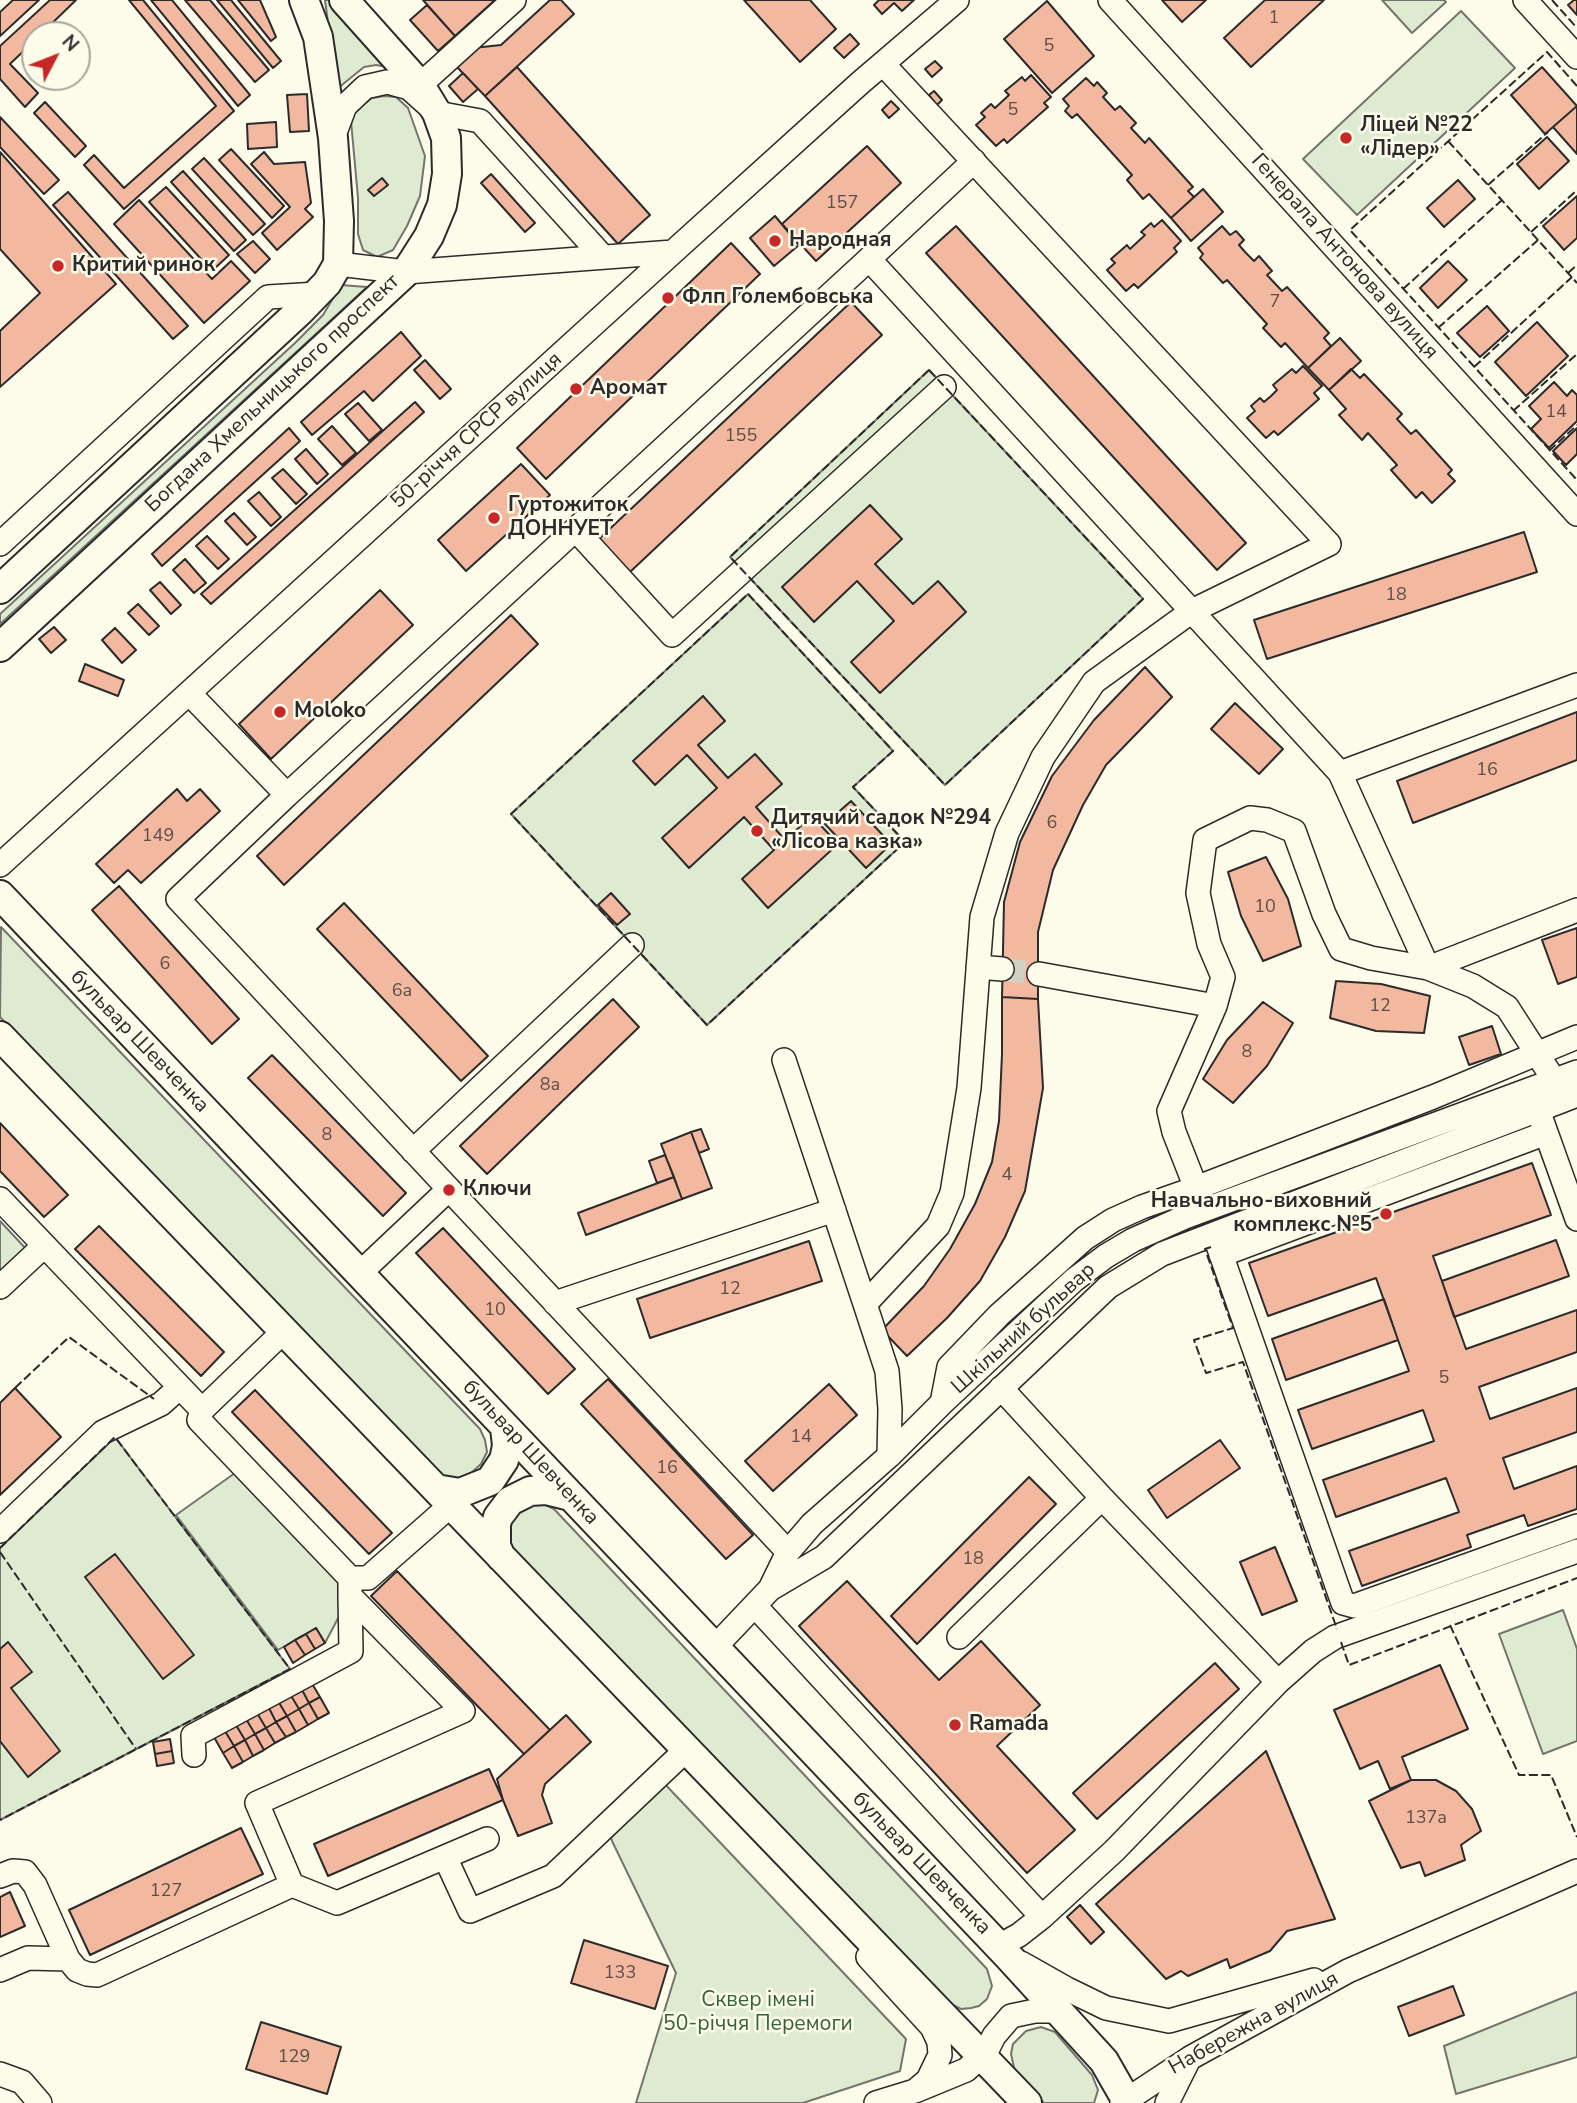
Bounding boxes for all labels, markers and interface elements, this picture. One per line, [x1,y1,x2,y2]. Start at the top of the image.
house number: 1 [1269,8,1279,30]
north arrow [21,21,91,91]
text: N [56,29,85,57]
house number: 5 [1044,36,1054,58]
house number: 5 [1008,100,1018,122]
place label: Ліцей №22 «Лідер» [1360,113,1473,163]
marker: Ліцей №22 «Лідер» [1338,130,1354,146]
street label: Генерала Антонова вулиця [1245,149,1443,365]
house number: 157 [826,193,858,215]
place label: Народная [789,228,892,254]
marker: Народная [767,233,783,249]
place label: Критий ринок [72,253,215,279]
marker: Критий ринок [50,258,66,274]
street label: Богдана Хмельницького проспект [141,269,405,519]
place label: Флп Голембовська [682,285,874,311]
marker: Флп Голембовська [660,290,676,306]
house number: 7 [1270,292,1280,314]
street label: 50-річчя СРСР вулиця [386,347,568,515]
place label: Аромат [590,376,667,402]
marker: Аромат [568,381,584,397]
house number: 14 [1545,402,1567,424]
house number: 155 [725,426,757,448]
place label: Гуртожиток ДОННУЕТ [508,493,628,543]
marker: Гуртожиток ДОННУЕТ [486,510,502,526]
house number: 18 [1385,585,1407,607]
place label: Moloko [294,699,366,725]
marker: Moloko [272,704,288,720]
house number: 16 [1476,760,1498,782]
place label: Дитячий садок №294 «Лісова казка» [771,806,991,856]
house number: 6 [1047,813,1057,835]
marker: Дитячий садок №294 «Лісова казка» [749,823,765,839]
house number: 149 [142,826,174,848]
house number: 10 [1254,897,1276,919]
house number: 6 [160,954,170,976]
street label: бульвар Шевченка [64,965,214,1119]
house number: 6а [392,981,412,1003]
house number: 12 [1369,996,1391,1018]
house number: 8 [1242,1042,1252,1064]
house number: 8а [540,1075,560,1097]
house number: 8 [322,1125,332,1147]
house number: 4 [1002,1165,1012,1187]
place label: Ключи [463,1177,532,1203]
marker: Ключи [441,1182,457,1198]
place label: Навчально-виховний комплекс №5 [1151,1189,1372,1239]
marker: Навчально-виховний комплекс №5 [1378,1206,1394,1222]
street label: Шкільний бульвар [947,1258,1101,1400]
house number: 12 [719,1279,741,1301]
house number: 10 [484,1300,506,1322]
house number: 5 [1439,1368,1449,1390]
street label: бульвар Шевченка [456,1375,604,1531]
house number: 14 [790,1427,812,1449]
house number: 16 [656,1458,678,1480]
house number: 18 [962,1549,984,1571]
place label: Ramada [969,1712,1049,1738]
marker: Ramada [947,1717,963,1733]
street label: бульвар Шевченка [846,1787,996,1941]
house number: 137а [1405,1808,1447,1830]
house number: 127 [150,1881,182,1903]
house number: 133 [604,1963,636,1985]
street label: Набережна вулиця [1165,1967,1343,2081]
park label: Сквер імені 50-річчя Перемоги [663,1988,853,2038]
house number: 129 [278,2047,310,2069]

